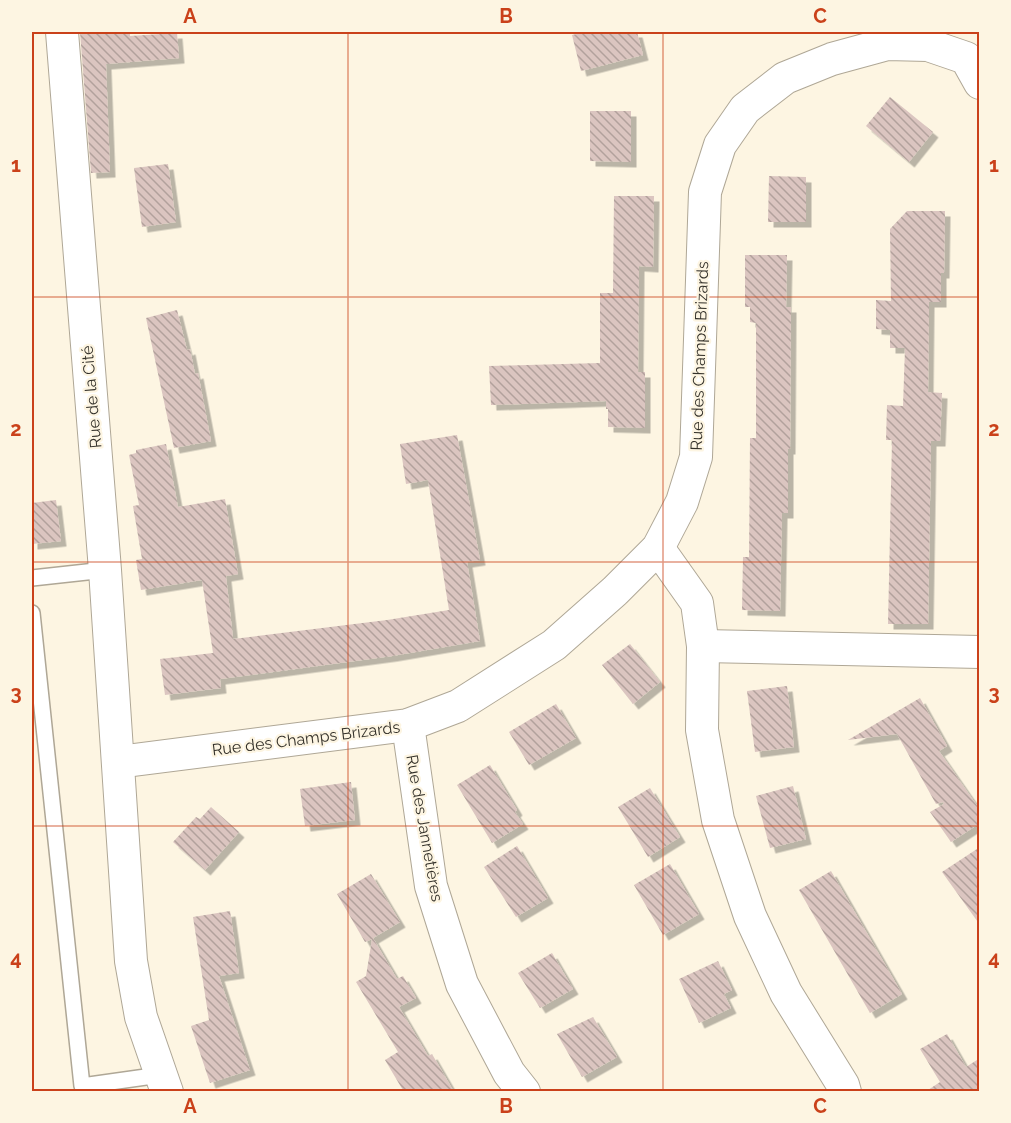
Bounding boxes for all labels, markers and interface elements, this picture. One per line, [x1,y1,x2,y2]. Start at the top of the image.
text: A [183,4,197,28]
text: B [499,4,513,28]
text: C [813,4,827,28]
text: 1 [11,153,21,177]
text: 1 [989,153,999,177]
street label: Rue des Champs Brizards [687,261,712,451]
street label: Rue de la Cité [78,345,105,449]
text: 2 [10,417,22,441]
text: 2 [988,417,1000,441]
text: 3 [10,681,22,705]
text: 3 [988,681,1000,705]
street label: Rue des Champs Brizards [211,718,401,759]
street label: Rue des Jannetières [402,753,447,903]
text: 4 [10,946,22,970]
text: 4 [988,946,1000,970]
text: A [183,1094,197,1118]
text: B [499,1094,513,1118]
text: C [813,1094,827,1118]

